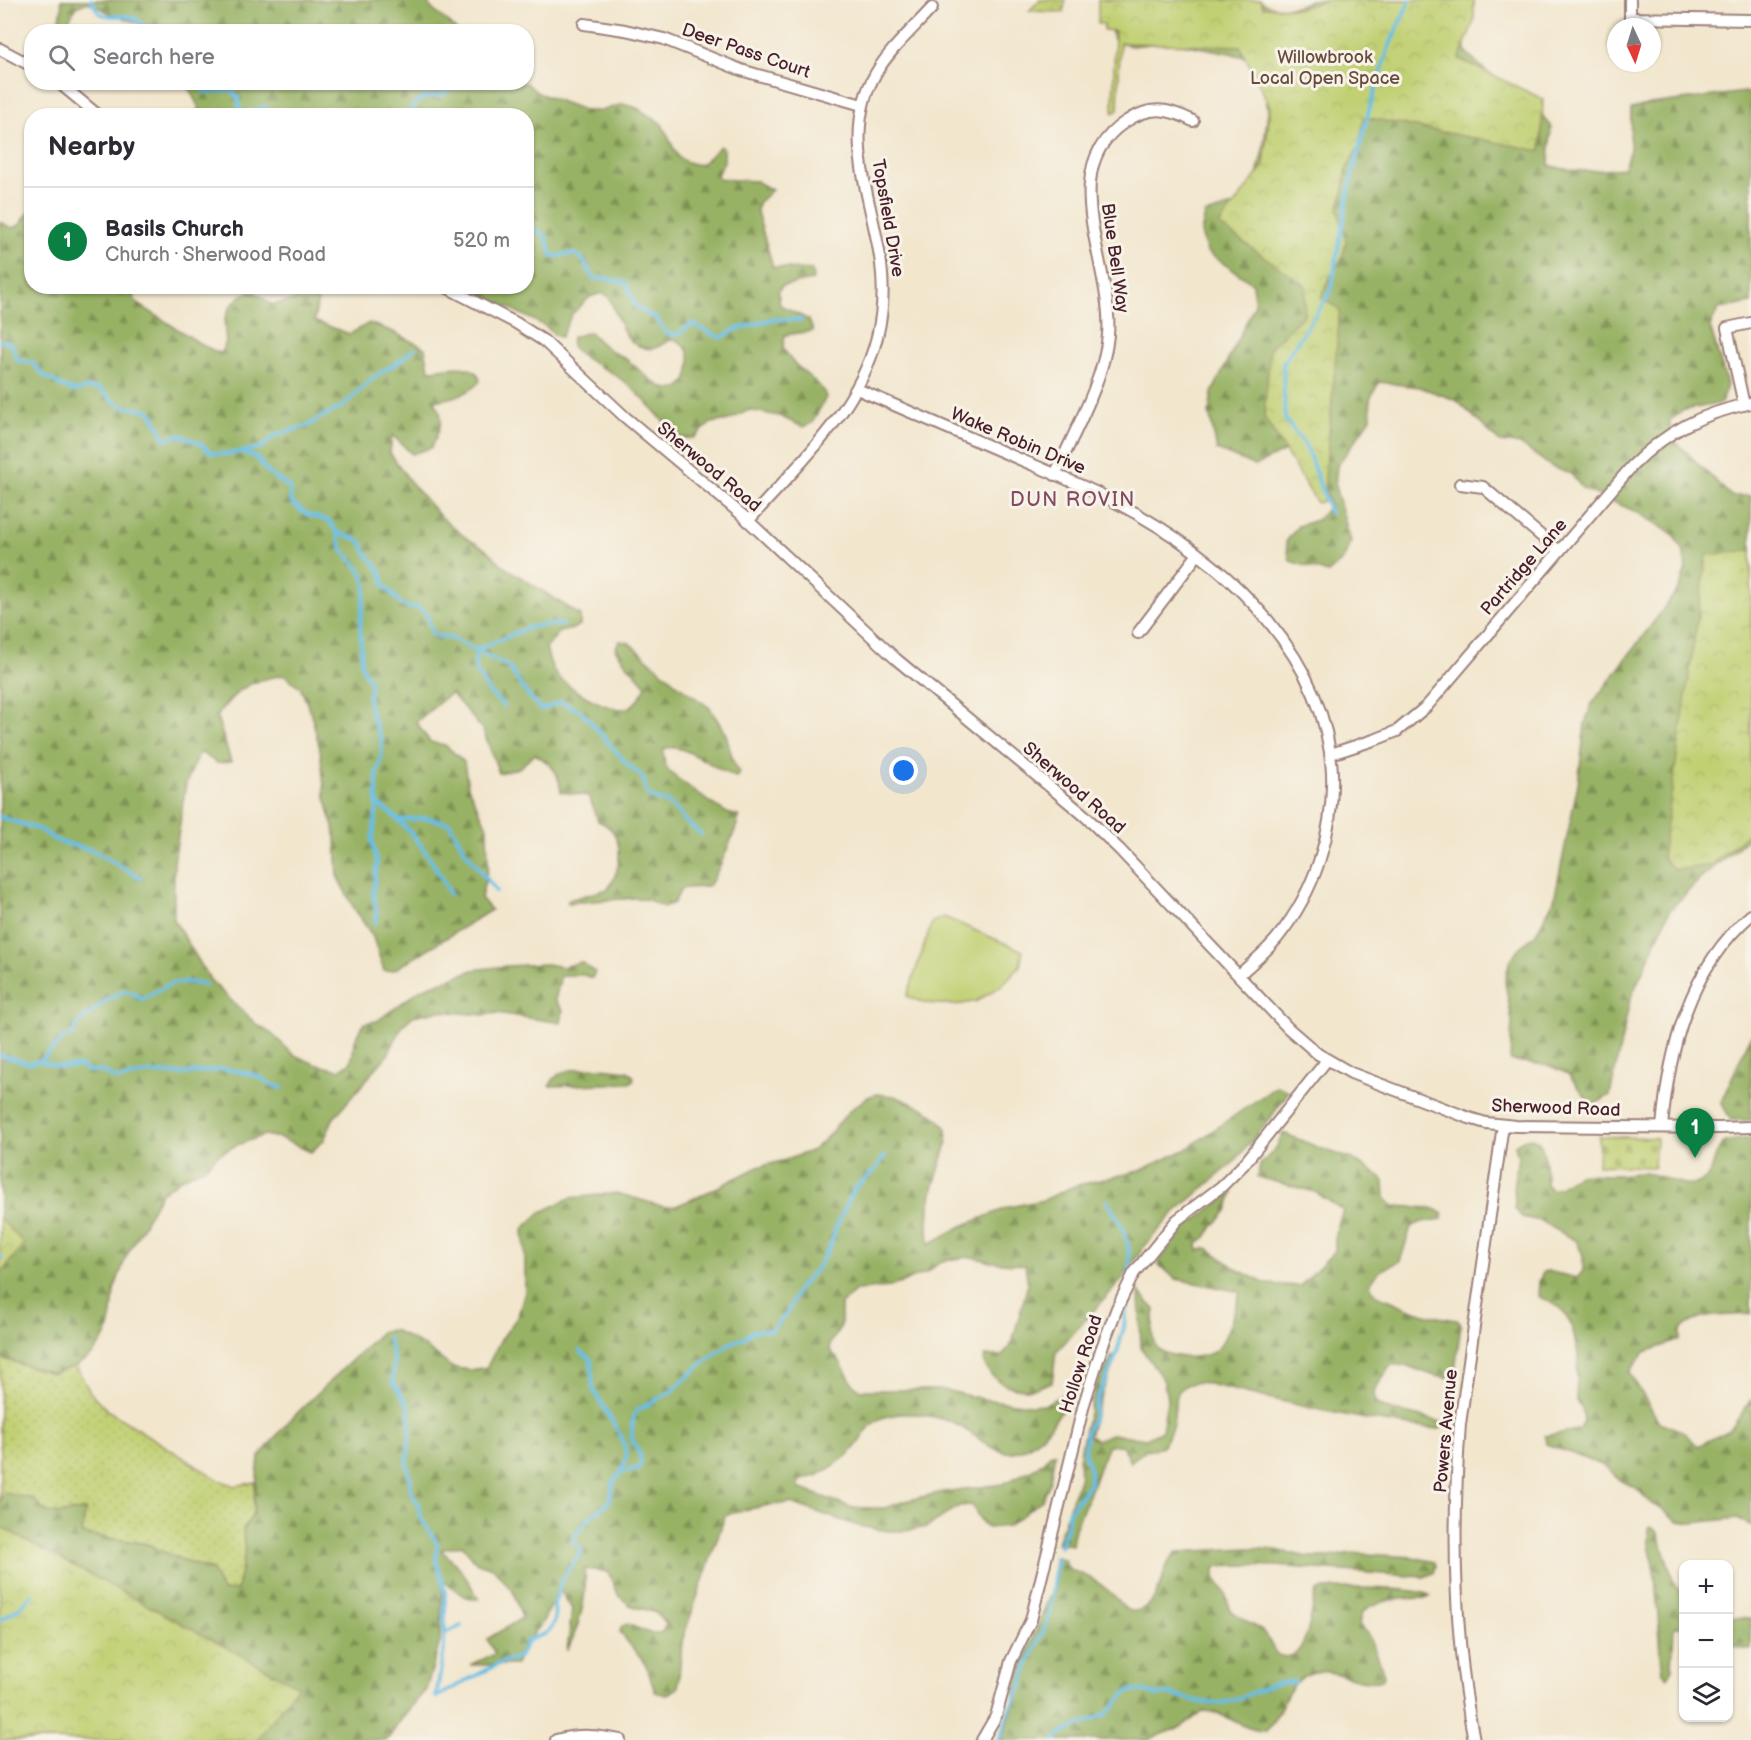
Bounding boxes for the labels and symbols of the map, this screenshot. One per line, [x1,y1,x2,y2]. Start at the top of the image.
north arrow [1607,18,1661,72]
street label: Deer Pass Court [679,19,813,83]
park label: Willowbrook Local Open Space [1250,47,1400,89]
street label: Topsfield Drive [867,157,909,279]
street label: Blue Bell Way [1097,202,1133,315]
street label: Wake Robin Drive [947,403,1089,479]
street label: Sherwood Road [653,417,765,517]
district label: DUN ROVIN [1010,488,1136,512]
street label: Partridge Lane [1476,514,1572,619]
street label: Sherwood Road [1018,738,1130,838]
your location [889,756,918,785]
street label: Sherwood Road [1491,1095,1621,1121]
pin: 1 [1676,1108,1714,1158]
street label: Hollow Road [1055,1312,1107,1416]
street label: Powers Avenue [1430,1368,1462,1494]

